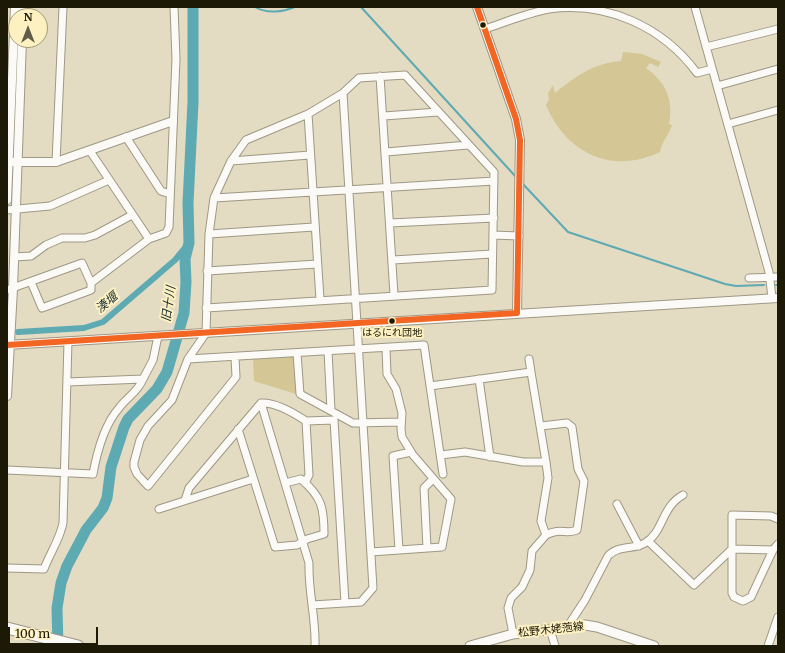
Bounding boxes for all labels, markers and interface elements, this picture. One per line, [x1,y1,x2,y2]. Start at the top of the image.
north arrow [8,8,48,48]
text: N [24,10,32,24]
unlabelled marker [478,20,488,30]
water label: 旧十川 [159,285,179,323]
water label: 湊堰 [93,290,121,316]
marker: はるにれ団地 [387,316,397,326]
place label: はるにれ団地 [362,327,422,339]
scale bar [10,619,100,645]
street label: 松野木姥萢線 [517,620,585,640]
text: 100 m [15,626,50,641]

